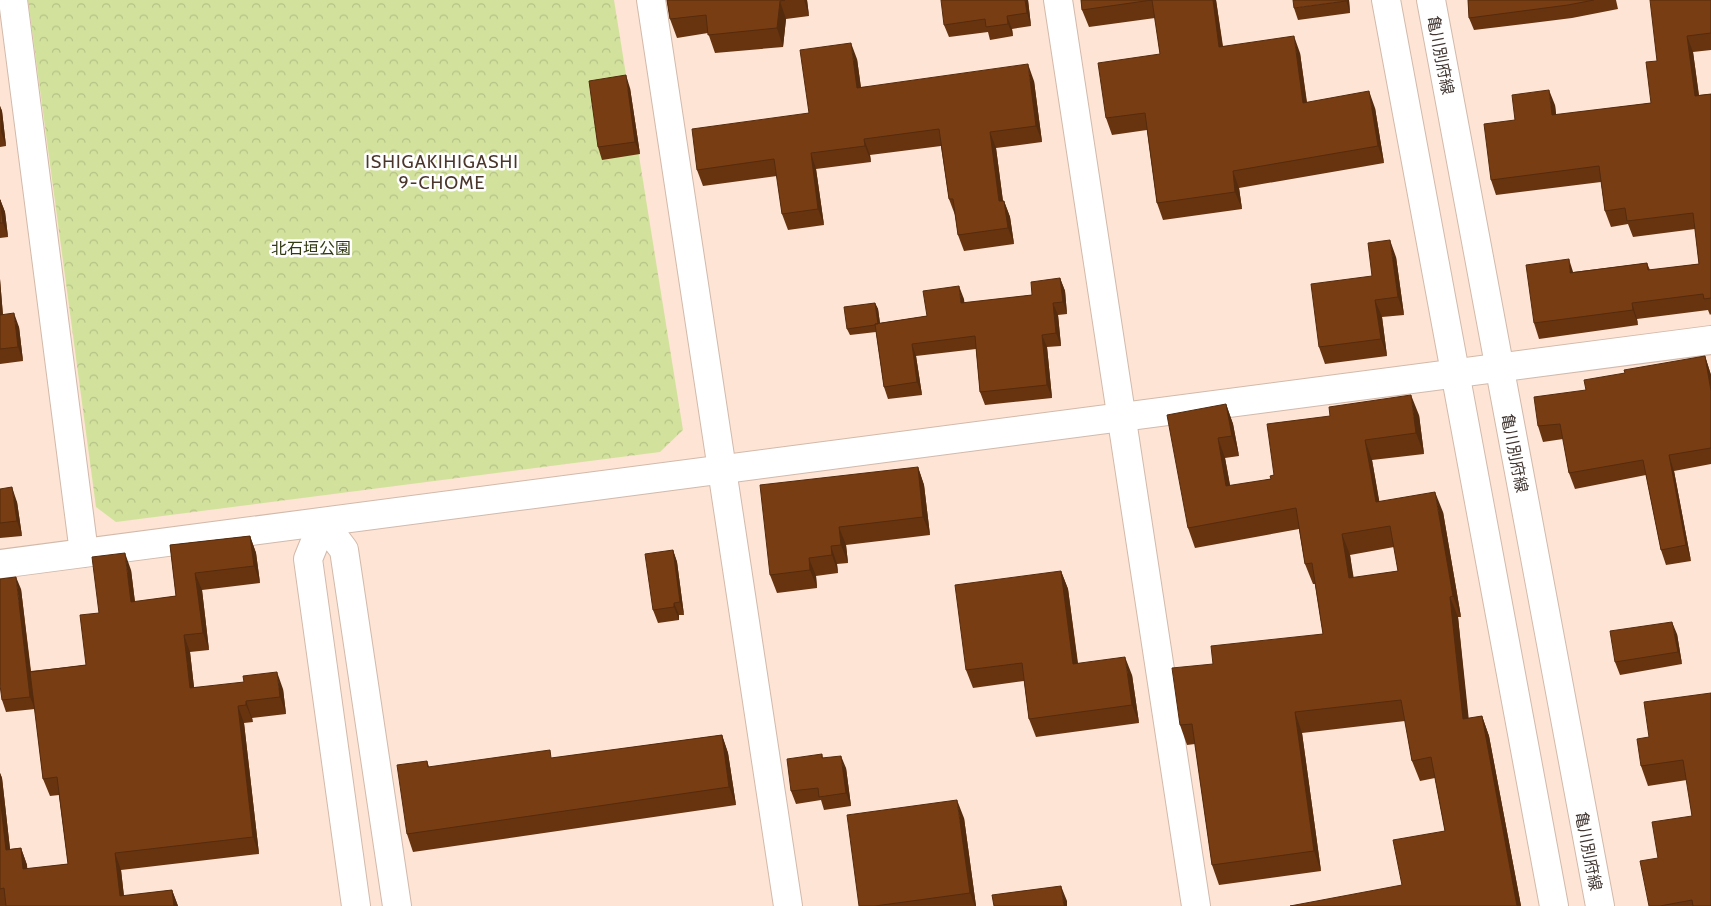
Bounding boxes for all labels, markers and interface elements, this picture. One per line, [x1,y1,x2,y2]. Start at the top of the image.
street label: 亀川別府線 [1424,14,1457,96]
district label: ISHIGAKIHIGASHI 9-CHOME [365,151,519,194]
park label: 北石垣公園 [271,239,351,258]
street label: 亀川別府線 [1498,412,1531,494]
street label: 亀川別府線 [1572,810,1605,892]

